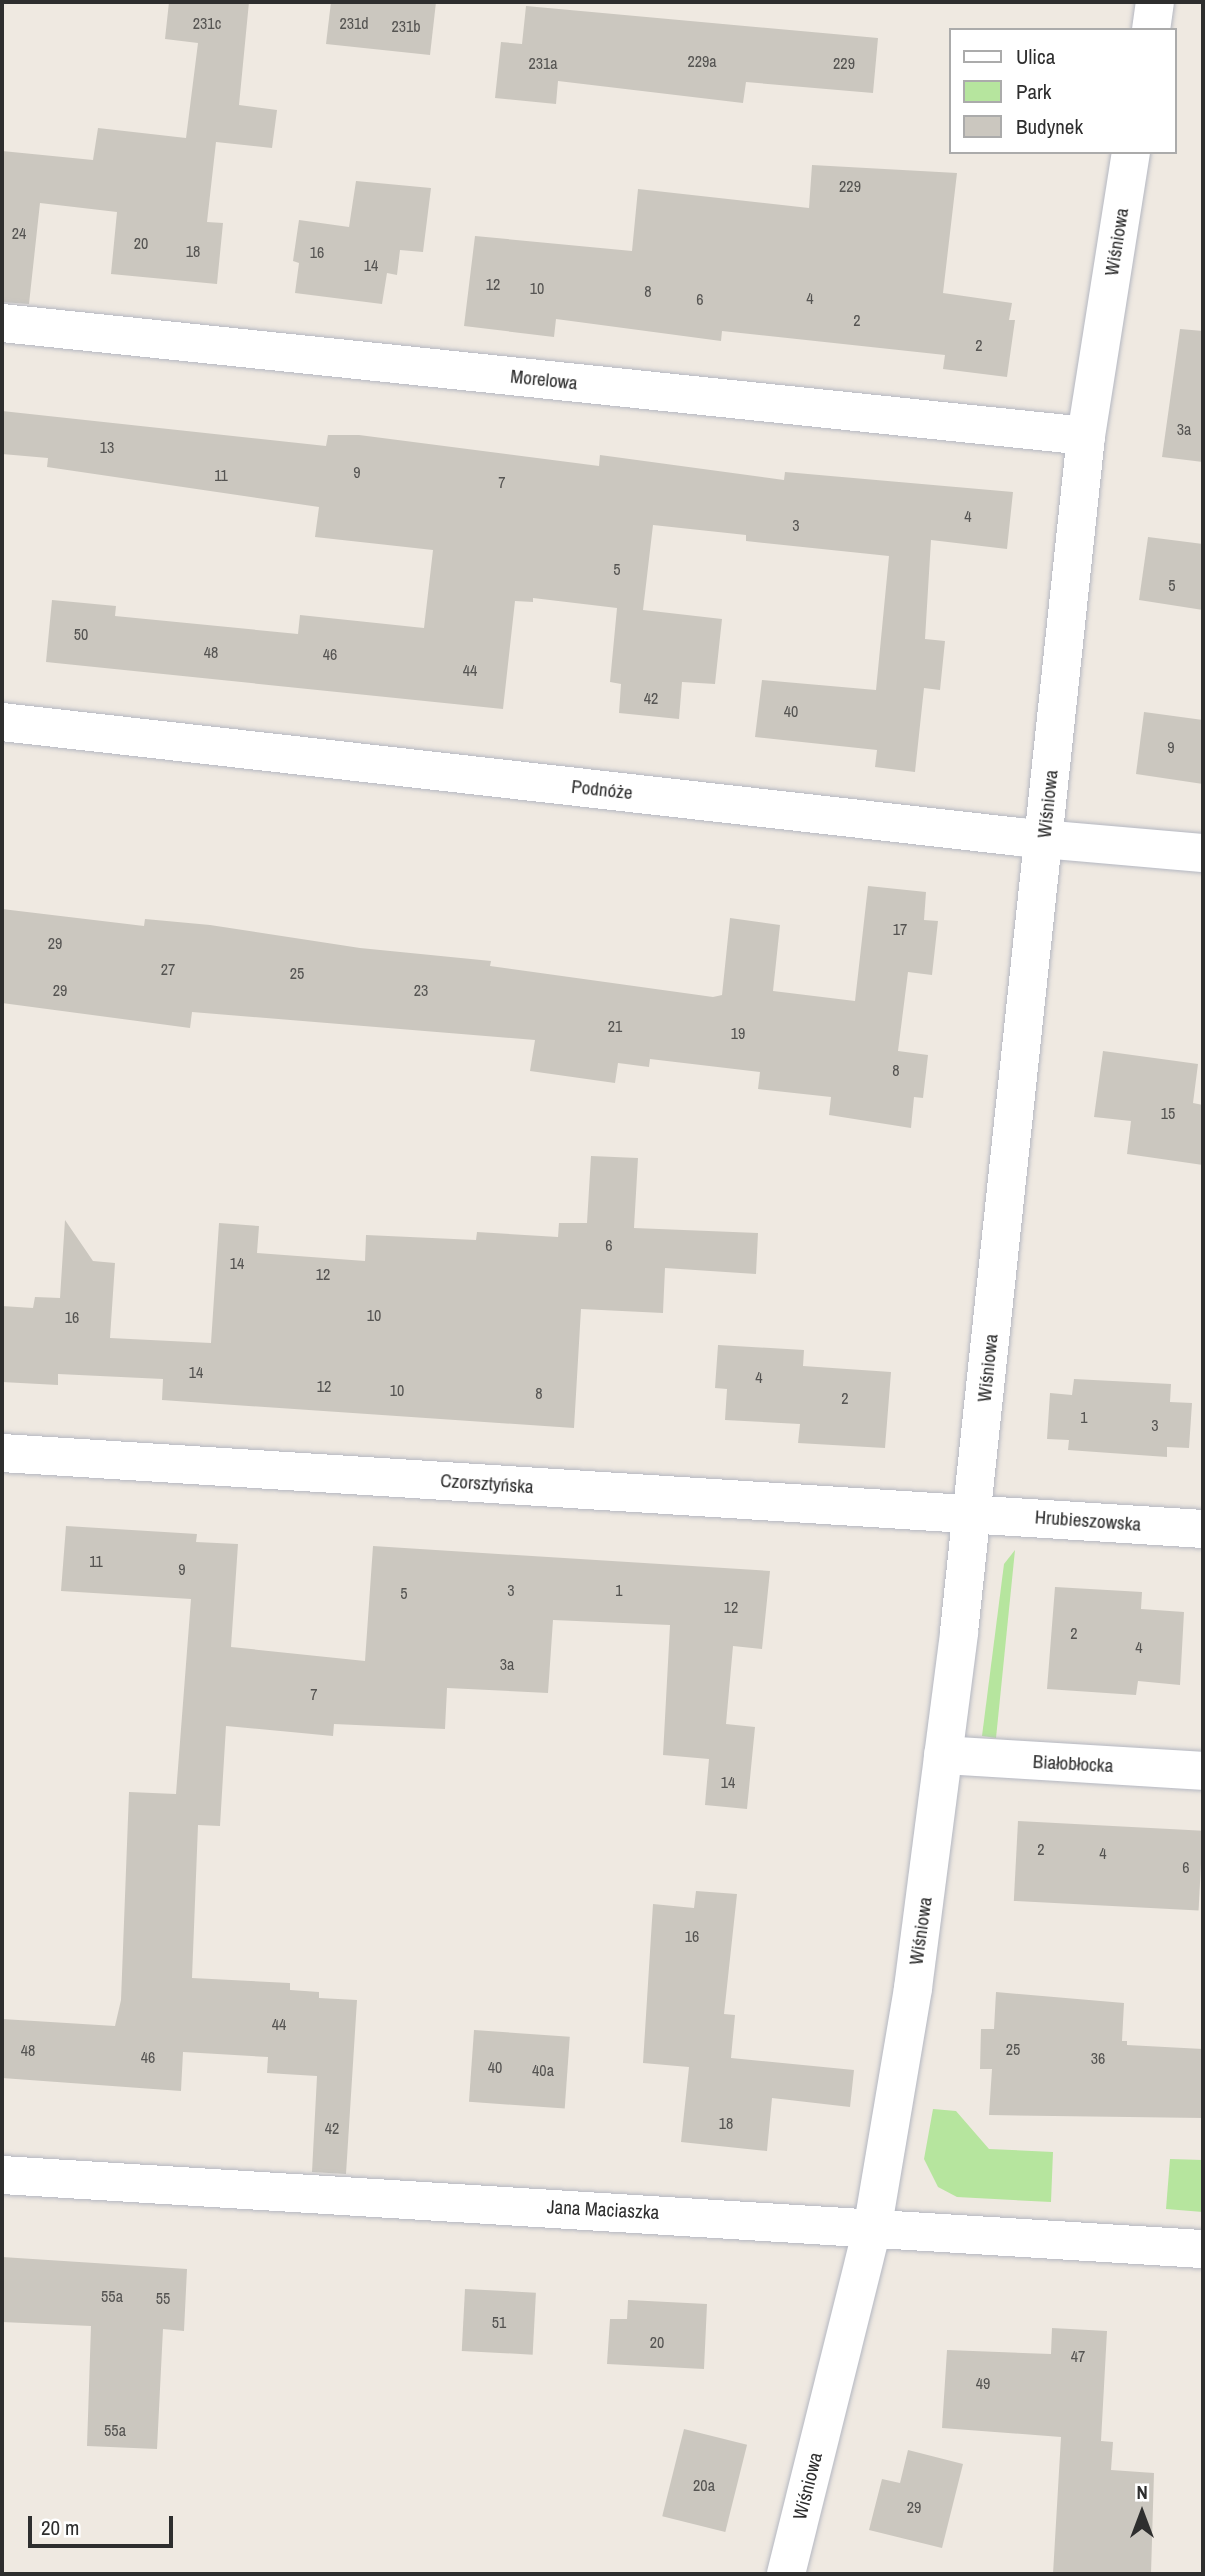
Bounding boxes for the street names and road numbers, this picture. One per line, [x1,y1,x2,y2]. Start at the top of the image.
street label: Wiśniowa [1100,206,1134,278]
street label: Morelowa [509,365,579,395]
street label: Wiśniowa [1033,769,1063,839]
street label: Podnóże [570,775,634,805]
street label: Wiśniowa [973,1333,1003,1403]
street label: Czorsztyńska [440,1469,534,1499]
street label: Hrubieszowska [1034,1506,1142,1536]
street label: Białobłocka [1032,1751,1114,1777]
street label: Wiśniowa [905,1896,937,1966]
street label: Jana Maciaszka [546,2196,660,2224]
street label: Wiśniowa [789,2450,827,2522]

